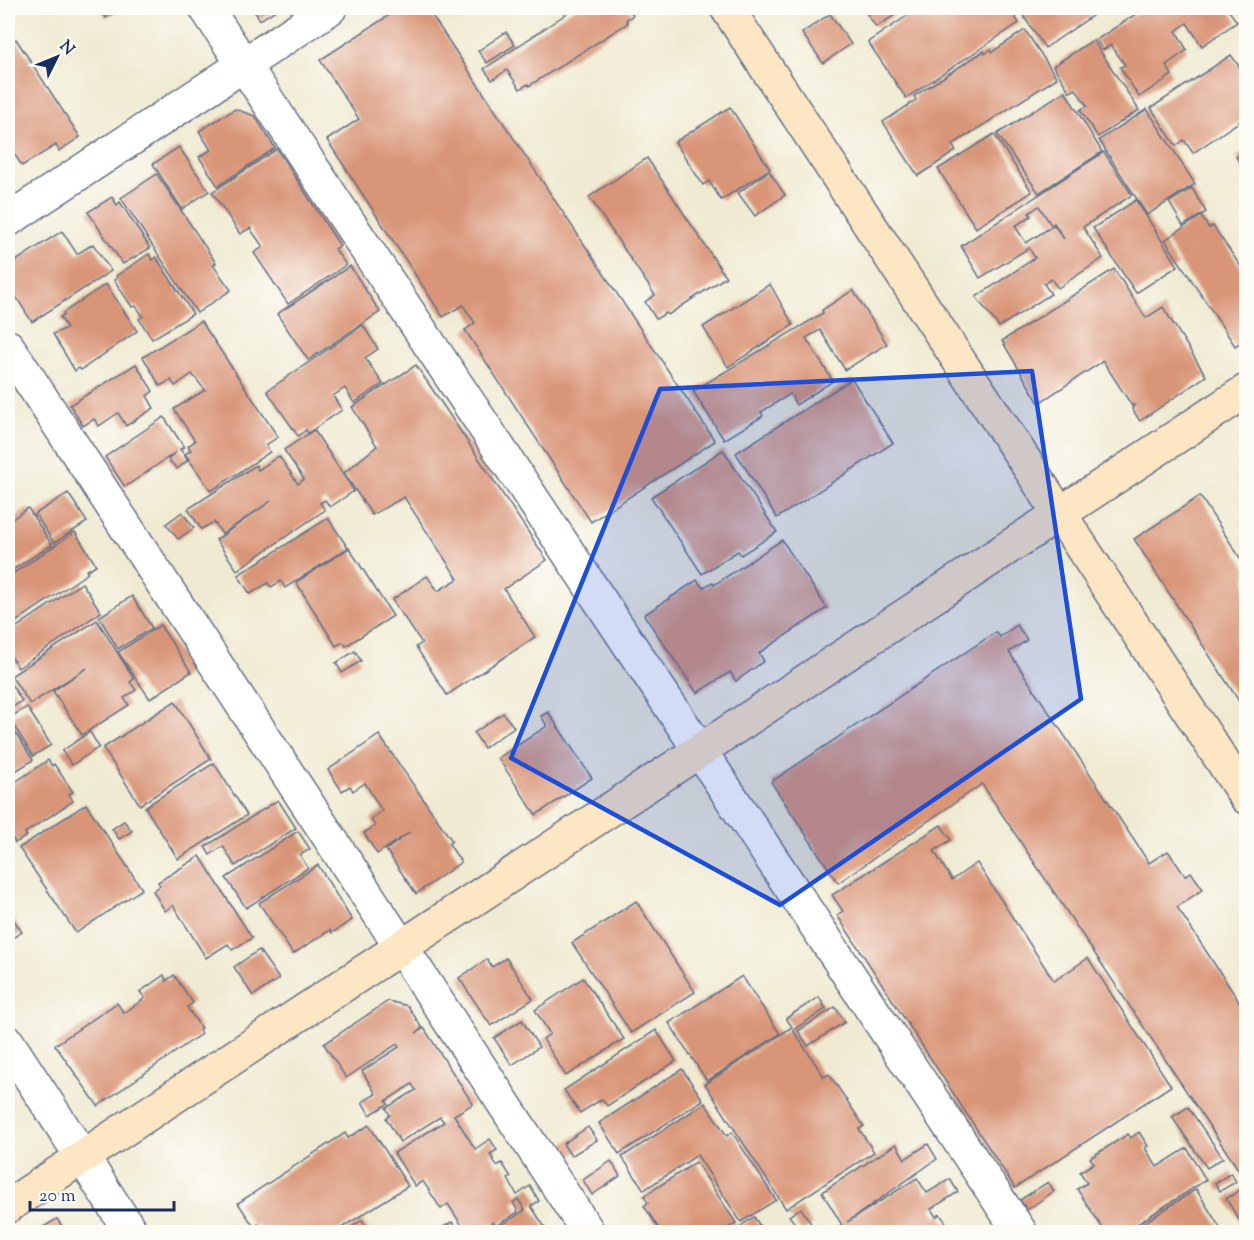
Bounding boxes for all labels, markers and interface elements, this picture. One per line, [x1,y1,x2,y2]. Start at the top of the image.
north arrow [27,27,87,87]
text: N [53,36,79,61]
scale bar [30,1174,174,1212]
text: 20 m [39,1184,76,1210]

